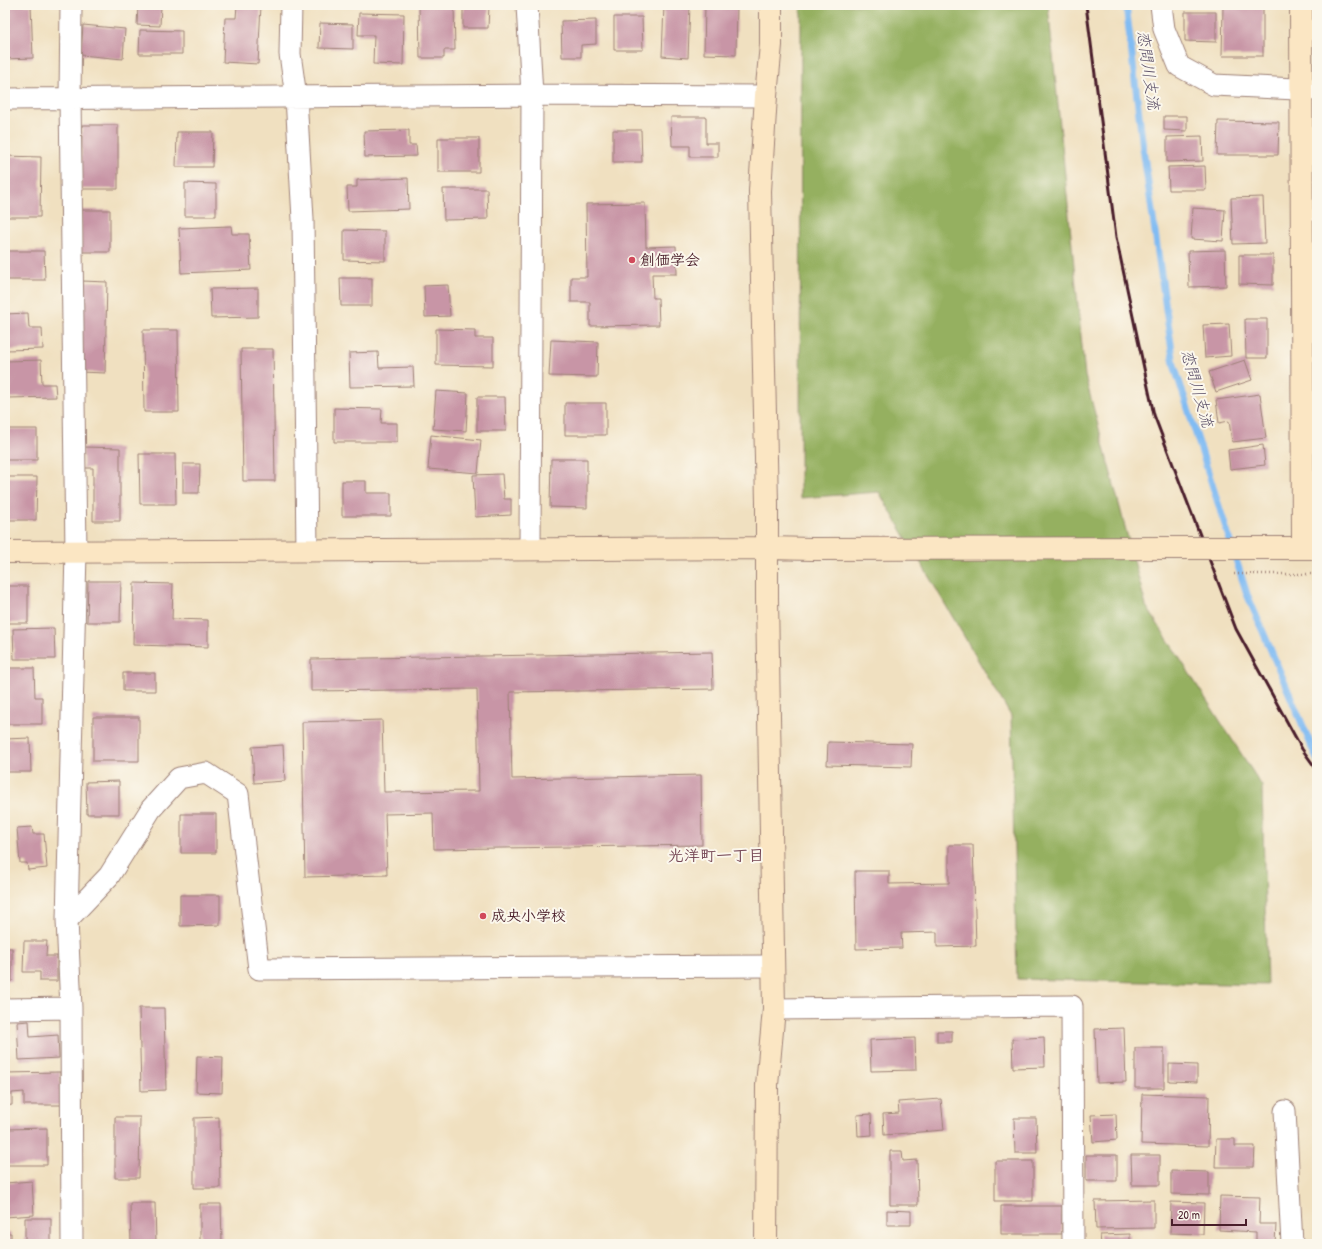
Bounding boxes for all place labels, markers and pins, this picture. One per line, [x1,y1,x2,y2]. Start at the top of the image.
place label: 創価学会 [640,249,700,270]
marker: 創価学会 [627,255,637,265]
place label: 成央小学校 [491,905,566,926]
marker: 成央小学校 [478,911,488,921]

